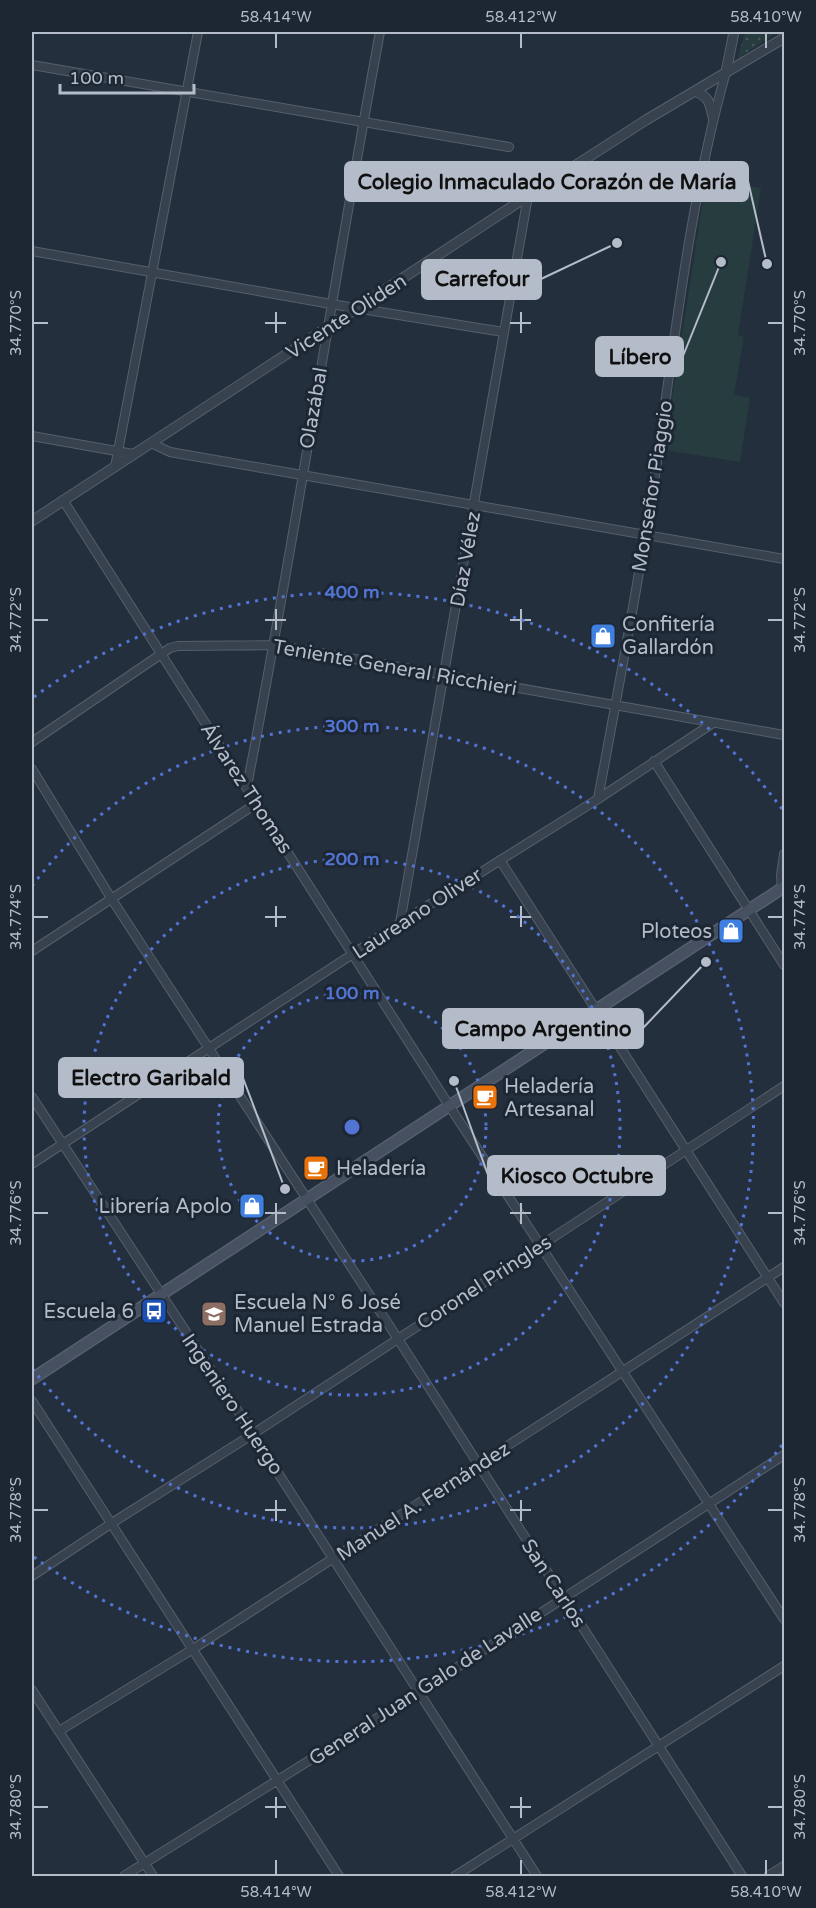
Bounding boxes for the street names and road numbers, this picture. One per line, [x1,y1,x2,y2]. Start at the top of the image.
street label: Vicente Oliden [282,269,411,365]
street label: Olazábal [295,366,333,451]
street label: Monseñor Piaggio [628,399,678,574]
street label: Díaz Vélez [446,510,486,609]
street label: Teniente General Ricchieri [271,635,519,701]
street label: Álvarez Thomas [195,718,298,858]
street label: Laureano Oliver [348,863,487,965]
street label: Coronel Pringles [413,1230,556,1335]
street label: Ingeniero Huergo [176,1329,288,1480]
street label: Manuel A. Fernández [333,1437,515,1567]
street label: San Carlos [516,1535,591,1632]
street label: General Juan Galo de Lavalle [305,1603,546,1771]

